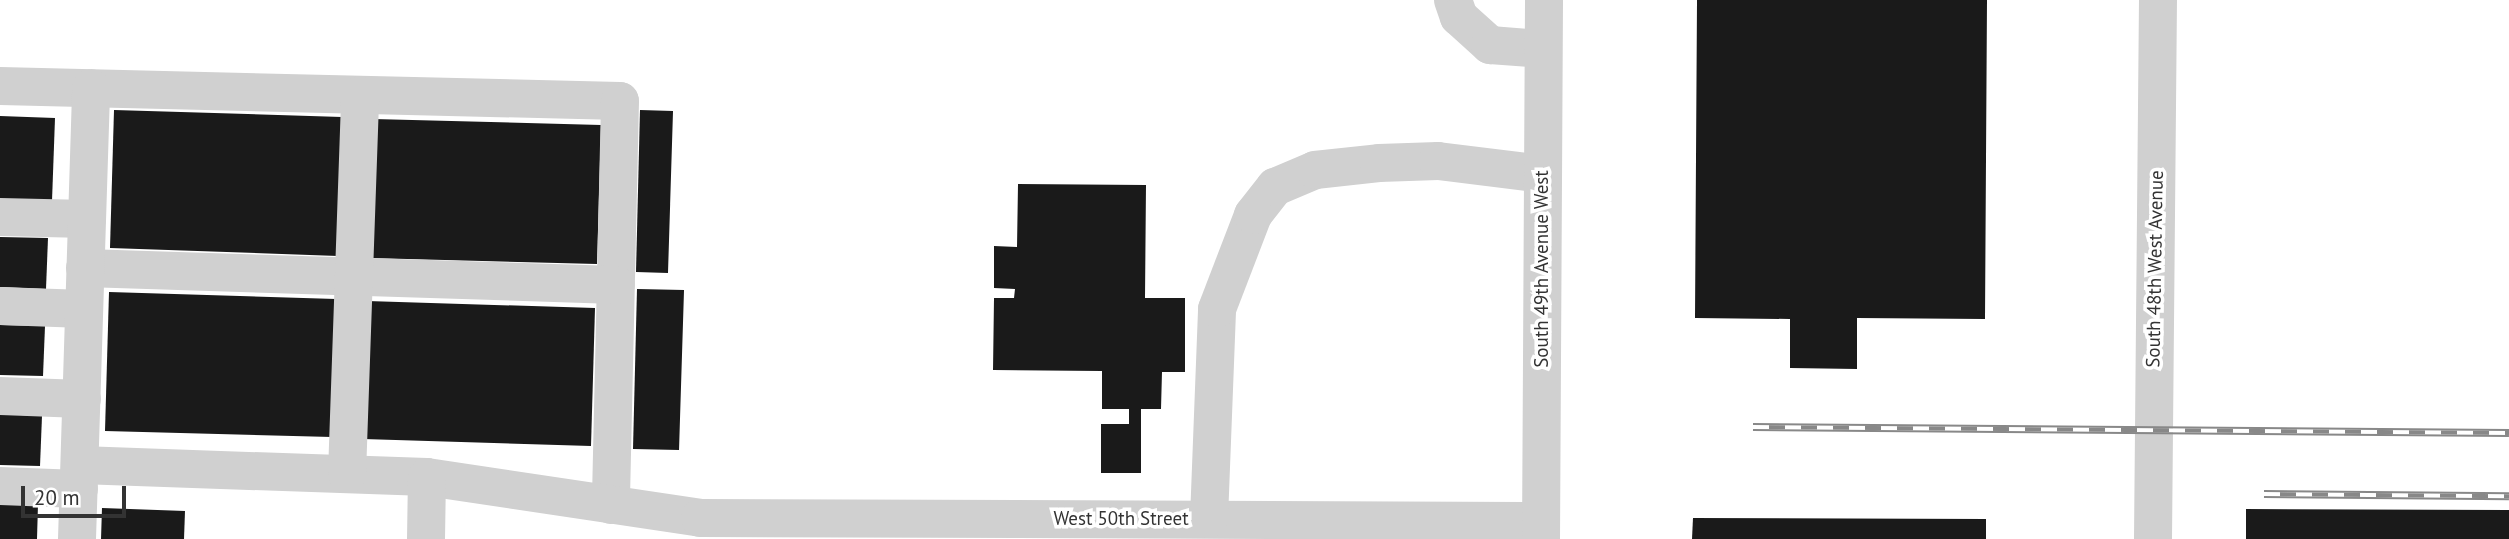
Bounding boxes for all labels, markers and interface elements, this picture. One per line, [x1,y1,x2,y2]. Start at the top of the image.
street label: South 49th Avenue West [1531,170,1553,368]
street label: South 48th West Avenue [2142,170,2168,368]
scale bar [24,472,130,516]
text: 20 m [34,484,80,511]
street label: West 50th Street [1053,508,1189,530]

